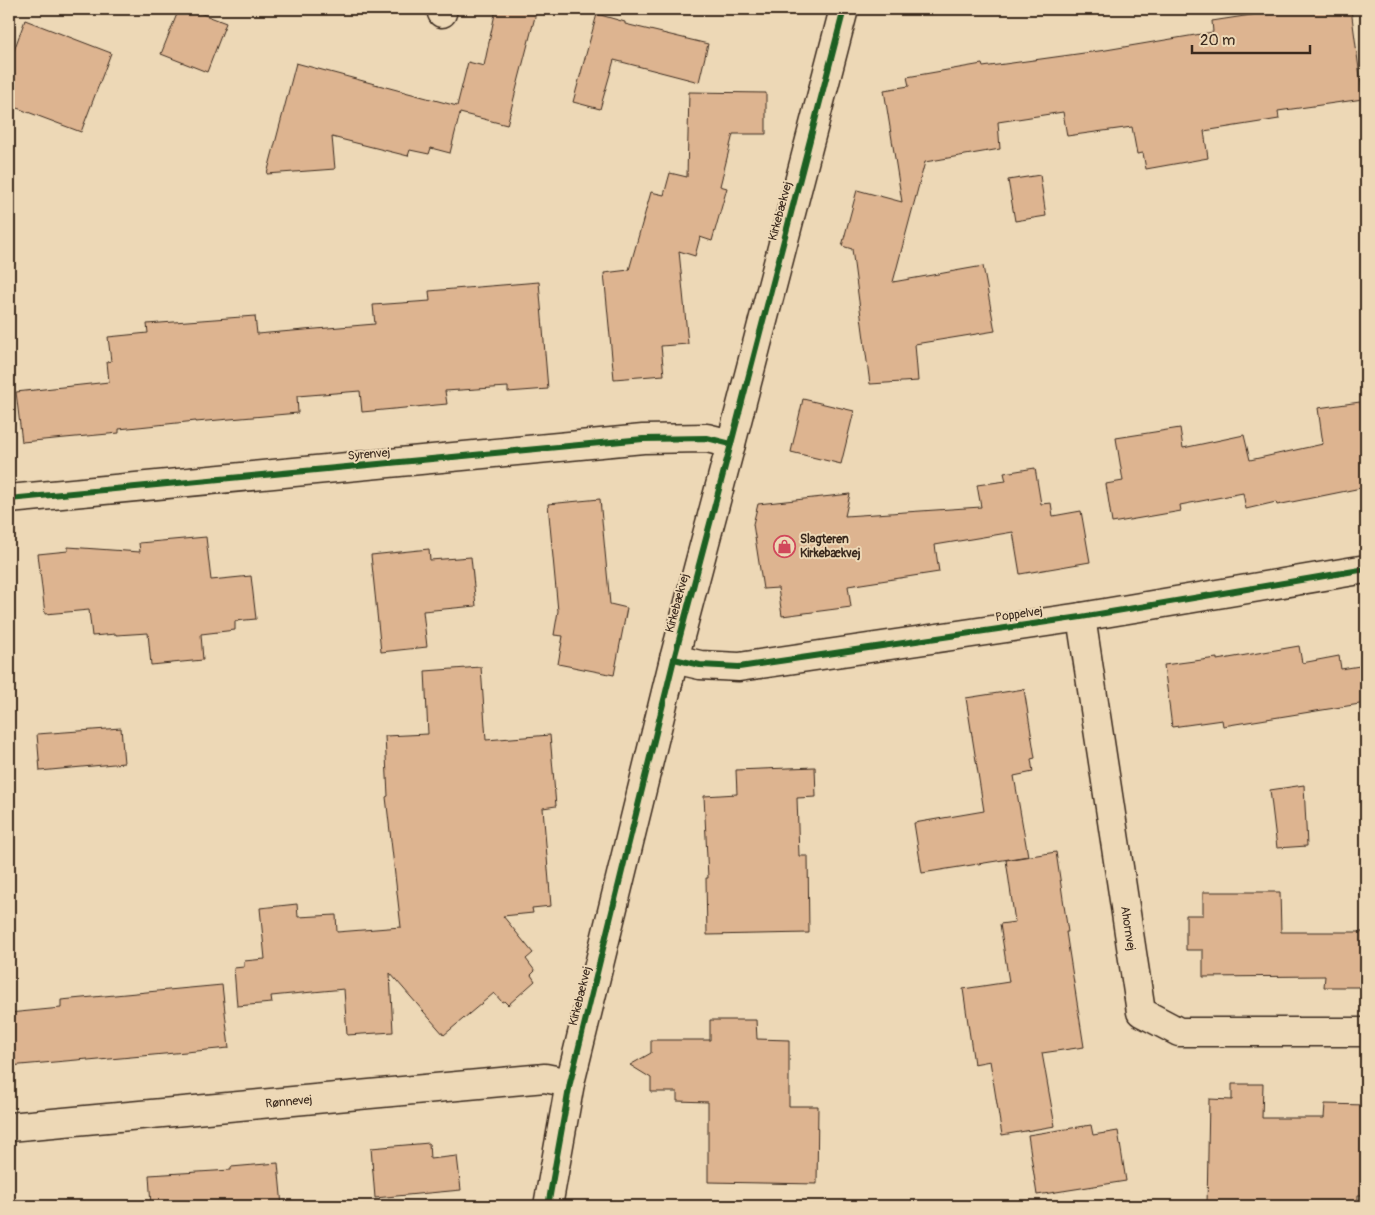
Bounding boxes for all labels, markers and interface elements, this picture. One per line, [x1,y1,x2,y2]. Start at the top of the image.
scale bar [1192,22,1310,54]
text: 20 m [1200,31,1235,50]
street label: Kirkebækvej [765,180,796,242]
street label: Syrenvej [347,445,391,464]
place label: Slagteren Kirkebækvej [800,532,861,561]
shop icon: Slagteren Kirkebækvej [772,534,796,558]
street label: Kirkebækvej [662,572,693,634]
street label: Poppelvej [995,604,1044,625]
street label: Ahornvej [1117,905,1139,952]
street label: Kirkebækvej [566,965,595,1027]
street label: Rønnevej [265,1092,313,1112]

